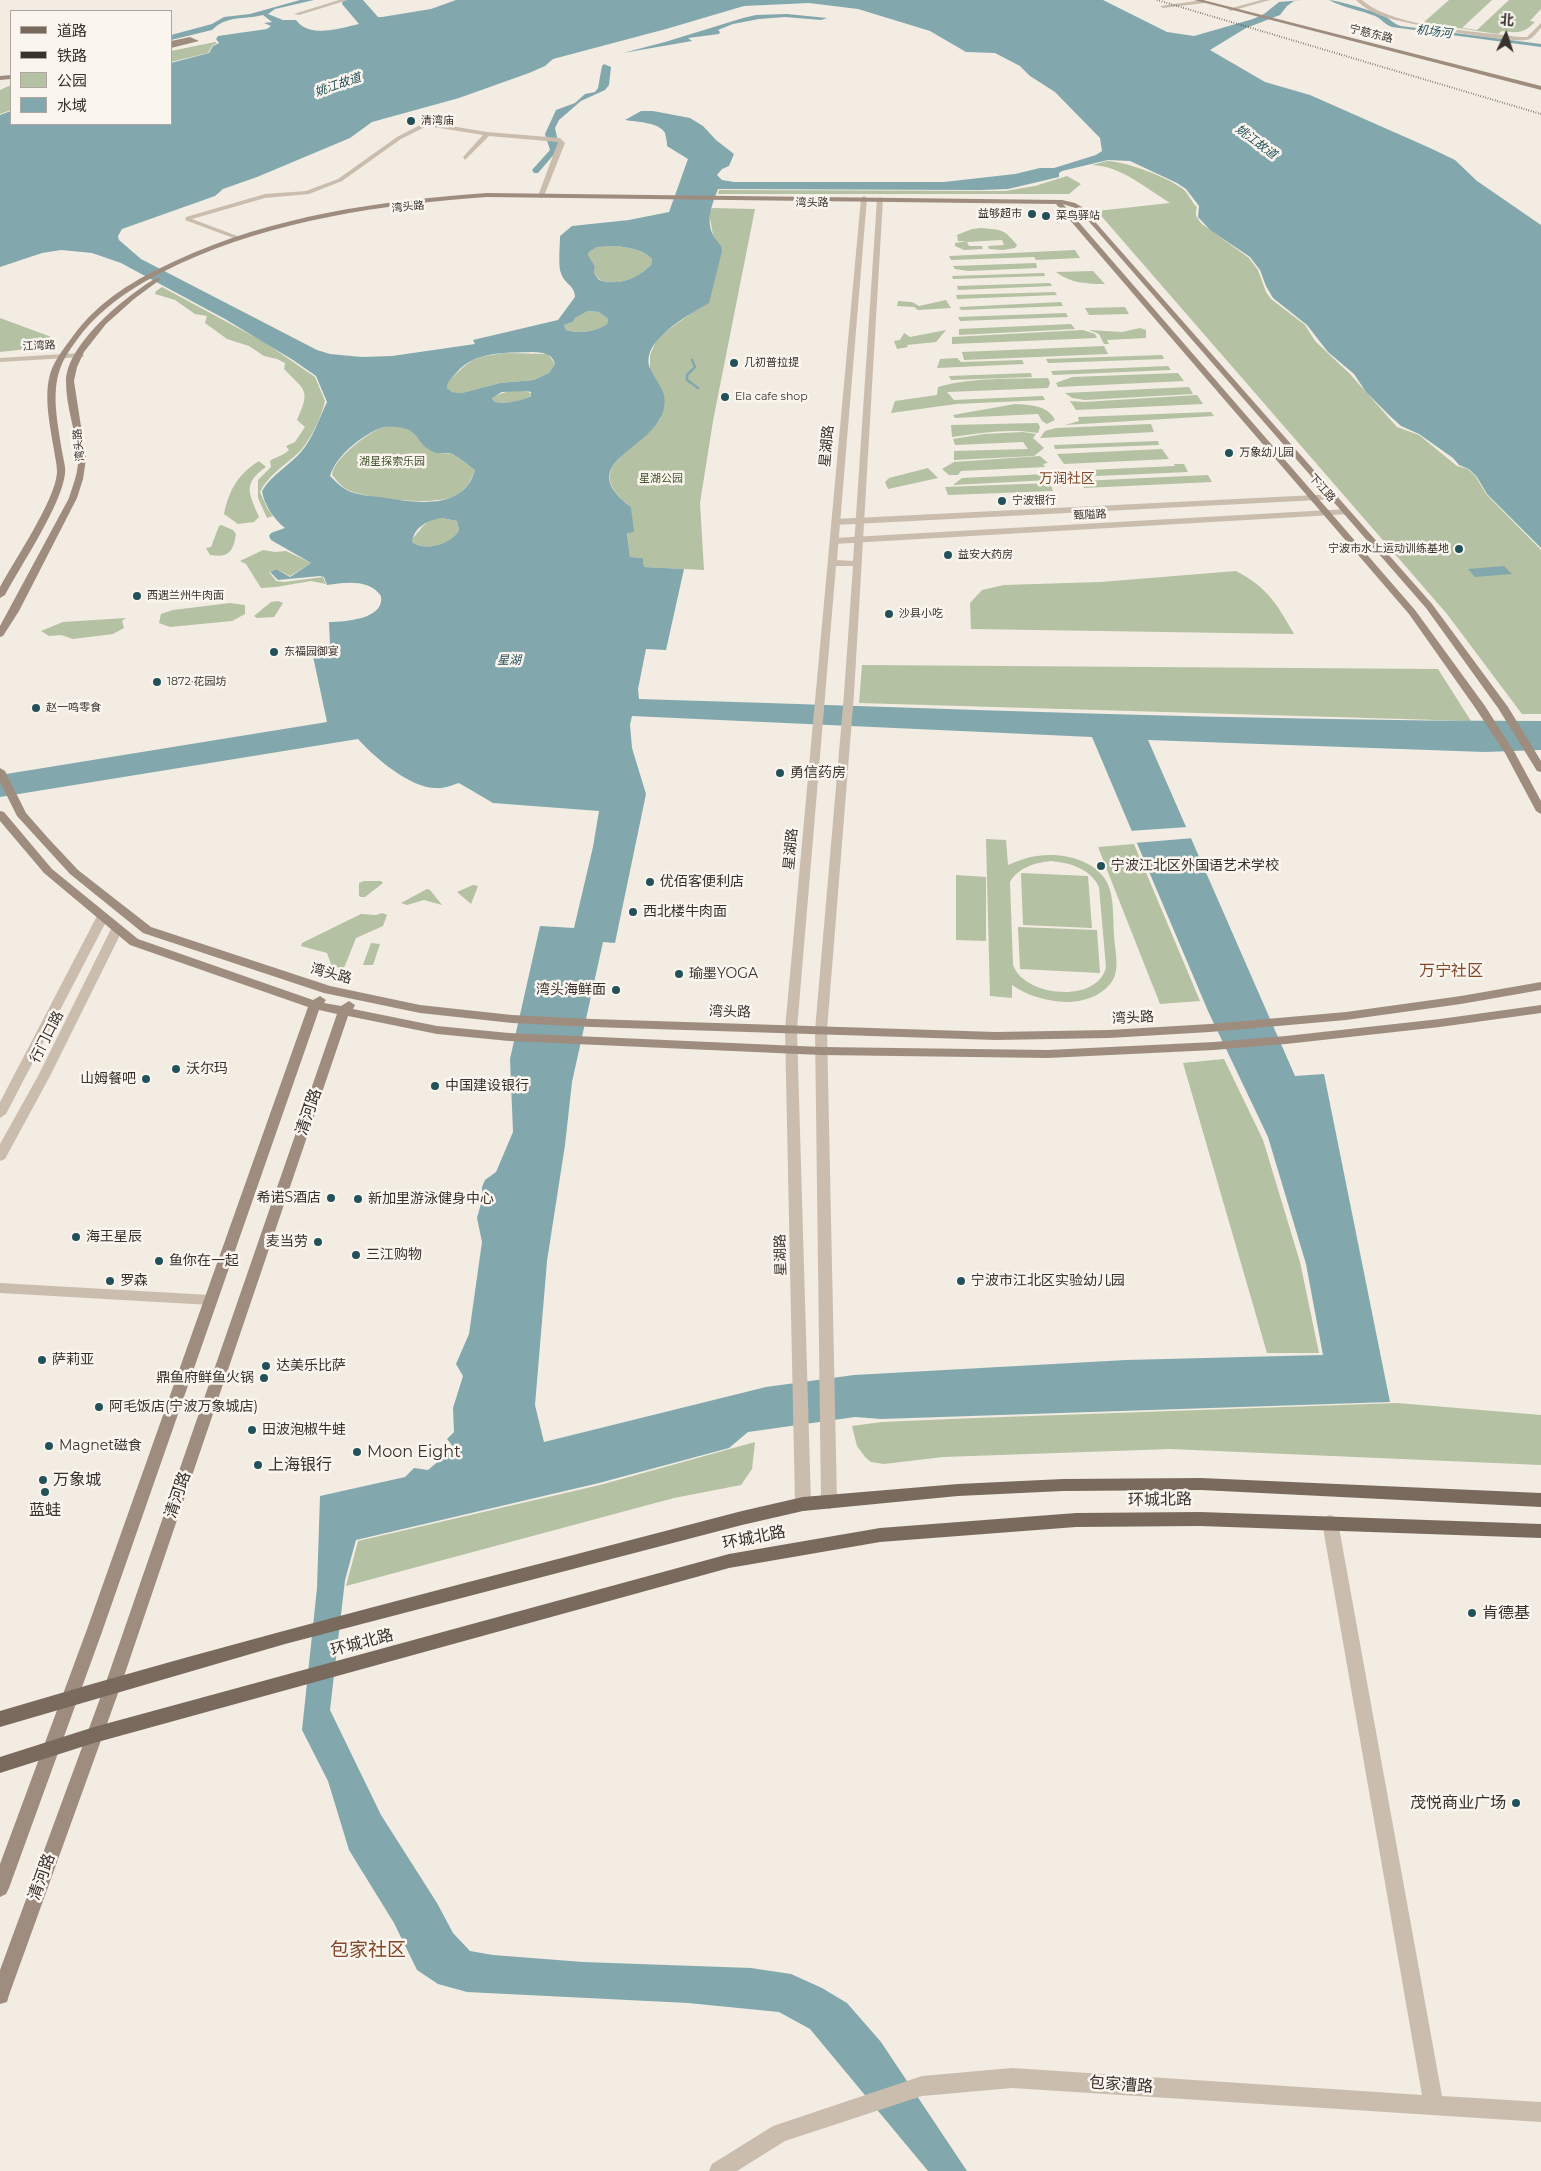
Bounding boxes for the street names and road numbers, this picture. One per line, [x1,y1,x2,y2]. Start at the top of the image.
street label: 宁慈东路 [1348,22,1394,46]
street label: 湾头路 [796,196,828,210]
street label: 湾头路 [391,199,425,215]
street label: 江湾路 [22,339,56,353]
street label: 星湖路 [817,424,837,468]
street label: 湾头路 [71,428,87,462]
street label: 下江路 [1306,471,1338,505]
street label: 甄隘路 [1073,508,1107,522]
street label: 星湖路 [781,827,801,871]
street label: 湾头路 [309,960,353,988]
street label: 湾头路 [709,1003,751,1021]
street label: 行门口路 [27,1008,67,1066]
street label: 湾头路 [1112,1009,1154,1027]
street label: 清河路 [292,1086,326,1138]
street label: 星湖路 [772,1234,790,1276]
street label: 清河路 [161,1469,195,1521]
street label: 环城北路 [1128,1490,1192,1510]
street label: 环城北路 [721,1522,787,1554]
street label: 环城北路 [329,1625,395,1661]
street label: 清河路 [25,1851,59,1903]
street label: 包家漕路 [1088,2073,1154,2097]

